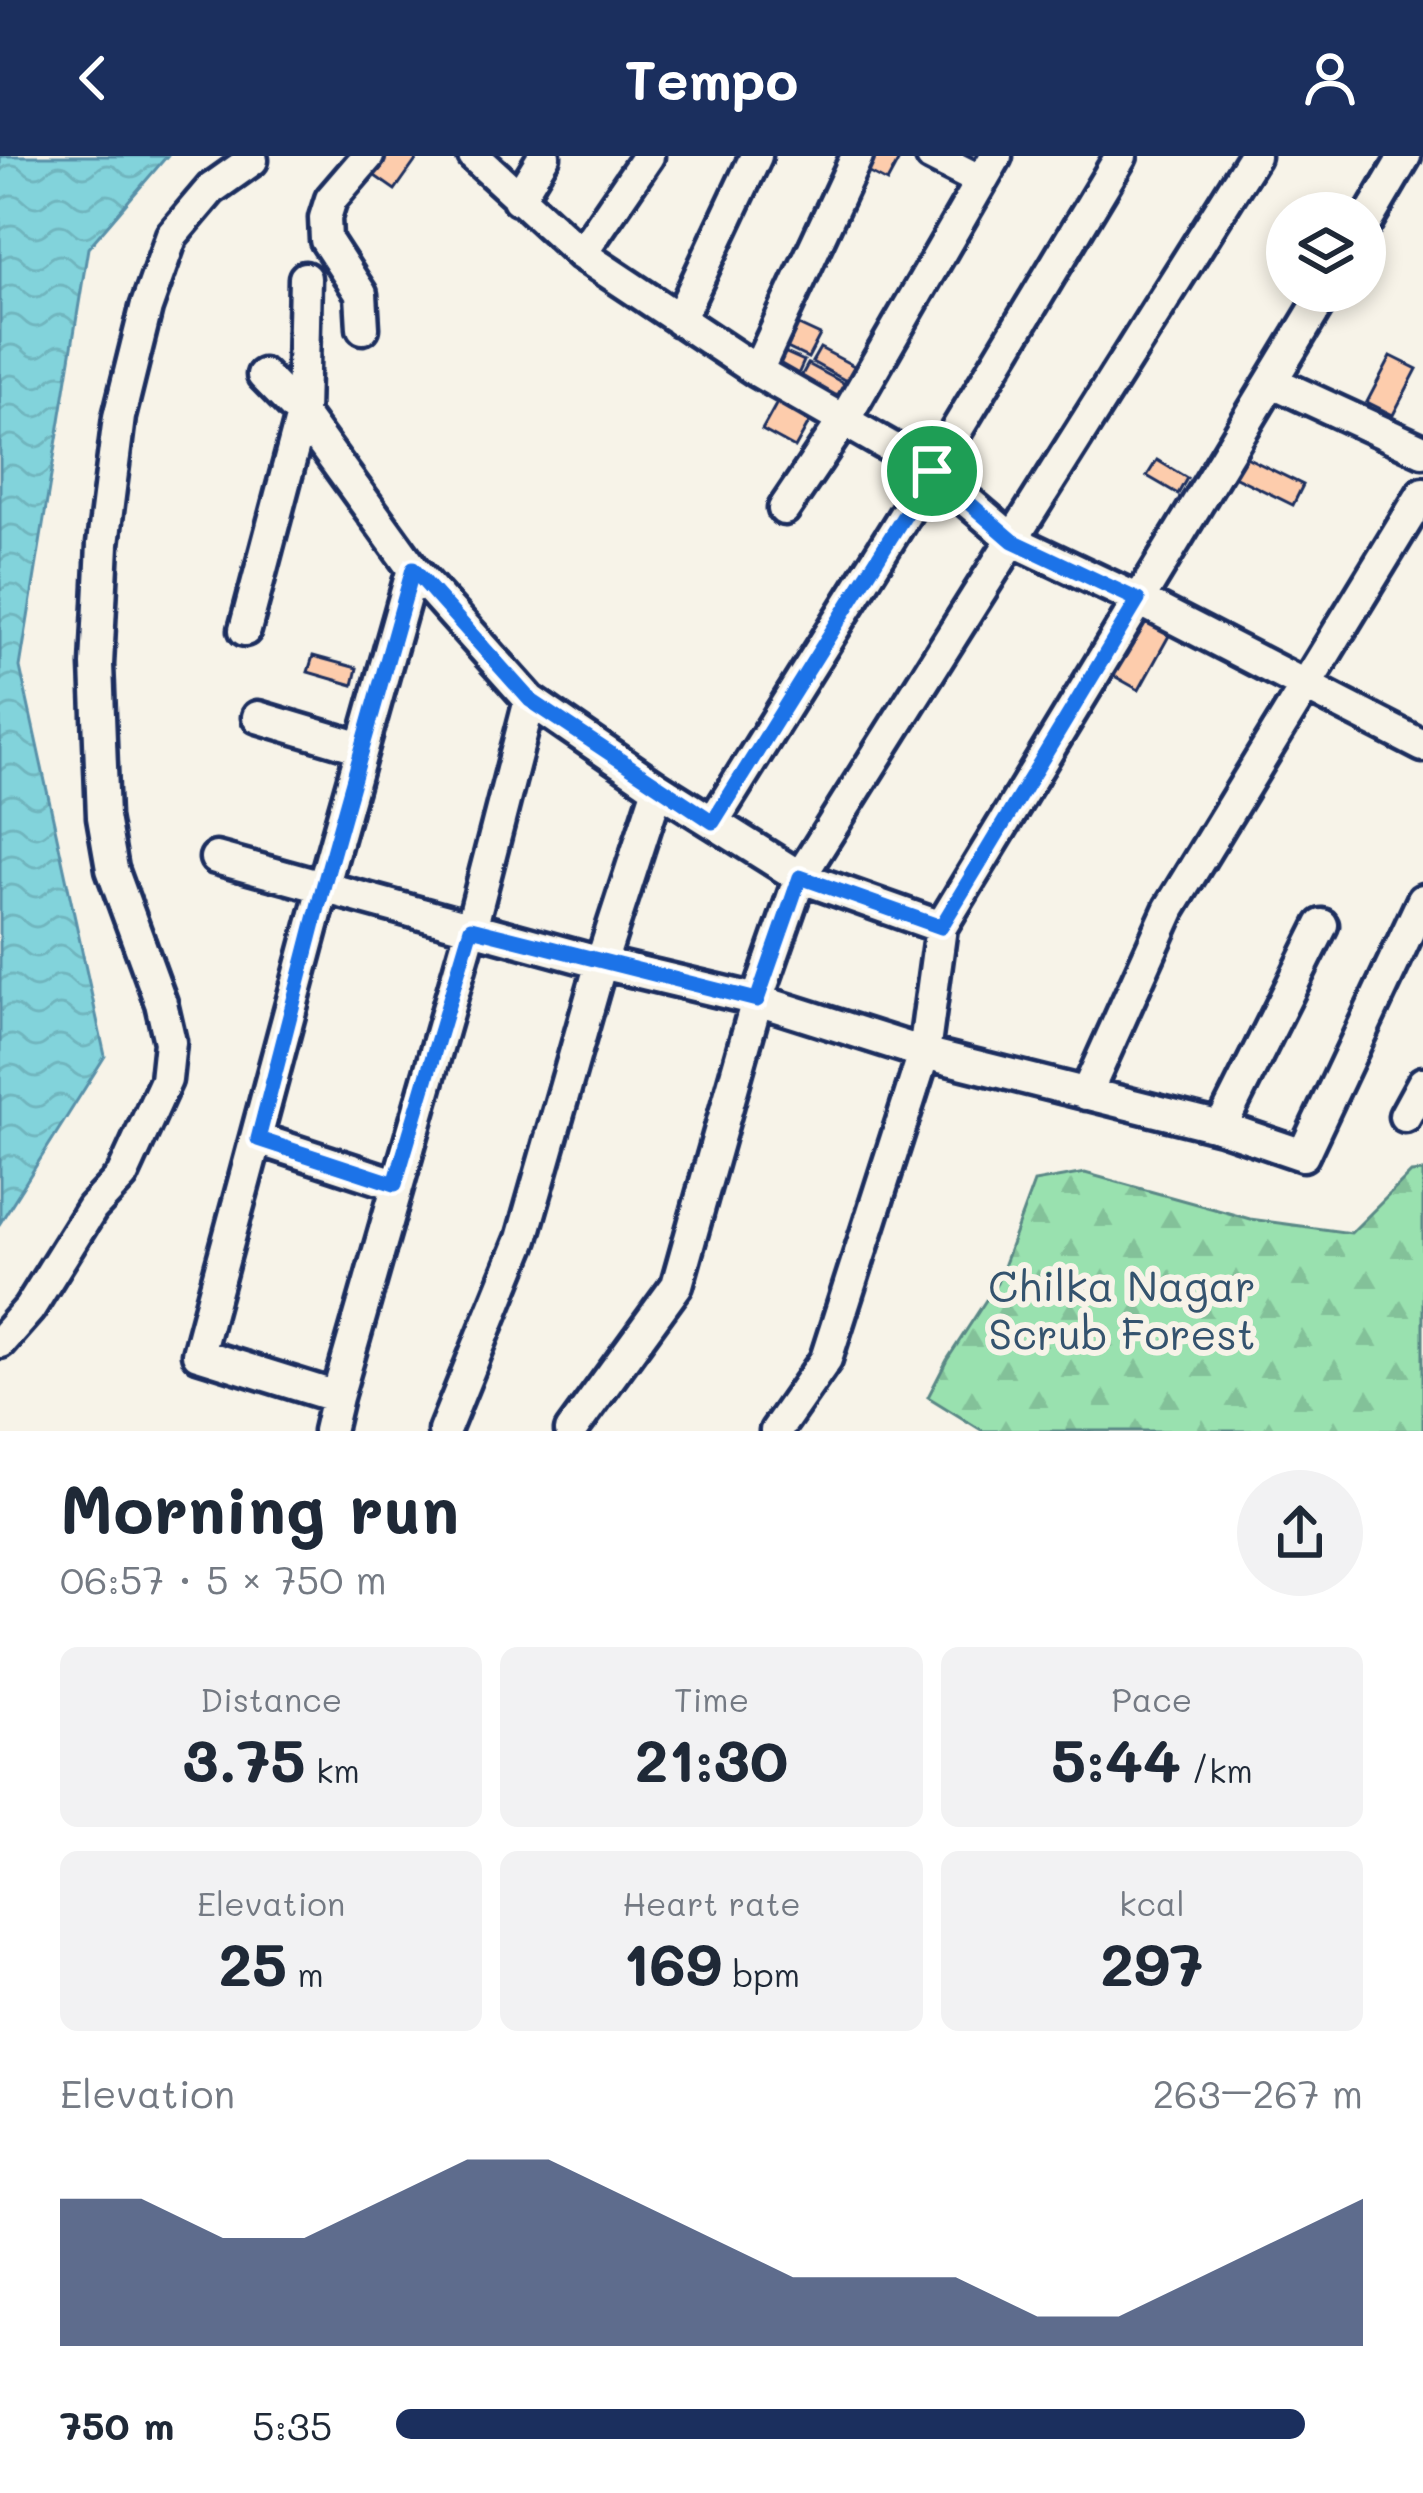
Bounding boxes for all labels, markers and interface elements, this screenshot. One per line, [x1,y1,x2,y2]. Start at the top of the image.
text: Tempo [625,43,798,114]
icon: back [60,45,126,111]
icon: person [1297,45,1363,111]
map controls [1266,192,1386,312]
button: layers [1266,192,1386,312]
pin [881,420,983,522]
icon: arrive [899,438,965,504]
park label: Chilka Nagar Scrub Forest [988,1258,1256,1361]
text: Morning run [60,1465,459,1551]
button: share [1237,1470,1363,1596]
text: 06:57 · 5 × 750 m [60,1553,387,1604]
text: Distance [200,1677,342,1720]
text: Time [674,1677,749,1720]
text: Pace [1112,1677,1192,1720]
text: 3.75 [182,1720,305,1798]
text: 21:30 [635,1720,788,1798]
text: 5:44 [1051,1720,1181,1798]
text: km [305,1748,360,1791]
text: /km [1181,1748,1253,1791]
text: Elevation [197,1881,345,1924]
text: Heart rate [622,1881,801,1924]
text: kcal [1119,1881,1185,1924]
text: 25 [218,1924,287,2002]
text: 169 [623,1924,722,2002]
text: 297 [1100,1924,1203,2002]
text: m [287,1952,324,1995]
text: bpm [722,1952,800,1995]
text: Elevation [60,2067,235,2118]
text: 263–267 m [1152,2067,1363,2118]
text: 750 m [60,2399,175,2450]
text: 5:35 [252,2399,332,2450]

